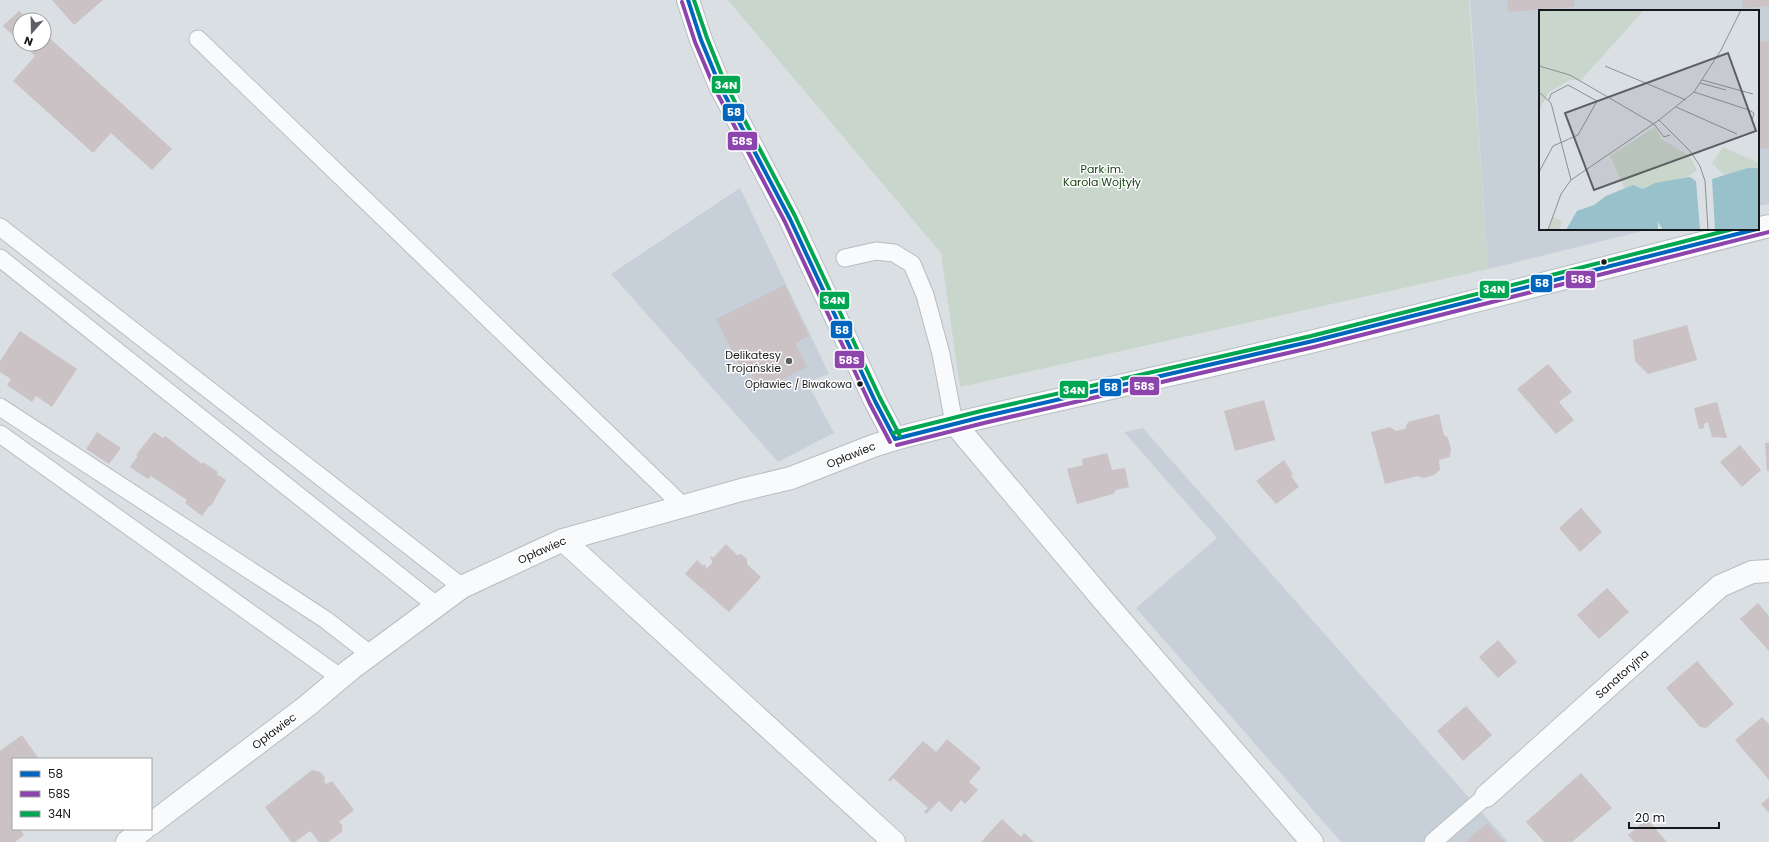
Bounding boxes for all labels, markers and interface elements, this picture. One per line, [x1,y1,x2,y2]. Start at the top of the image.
inset map [1539,10,1759,230]
north arrow [12,12,52,52]
text: N [22,32,35,50]
line badge: 34N [711,75,741,94]
text: 34N [715,77,737,93]
line badge: 58 [722,103,745,122]
text: 58 [727,104,741,120]
line badge: 58S [727,131,758,151]
text: 58S [731,133,753,149]
park label: Park im. Karola Wojtyły [1063,161,1142,190]
unlabelled marker [1599,257,1609,267]
line badge: 58S [1565,270,1596,289]
text: 58S [1570,271,1592,287]
line badge: 58 [1530,274,1553,293]
text: 58 [1535,275,1549,291]
line badge: 34N [1479,280,1510,299]
text: 34N [1483,281,1505,297]
line badge: 34N [819,291,850,310]
text: 34N [823,292,845,308]
line badge: 58 [830,320,853,339]
text: 58 [835,322,849,338]
place label: Delikatesy Trojańskie [725,347,782,376]
line badge: 58S [834,350,865,369]
text: 58S [838,352,860,368]
marker: Delikatesy Trojańskie [784,356,794,366]
line badge: 58S [1129,376,1160,396]
place label: Opławiec / Biwakowa [745,377,852,392]
line badge: 58 [1099,378,1122,397]
text: 58S [1133,378,1155,394]
marker: Opławiec / Biwakowa [855,379,865,389]
text: 58 [1104,379,1118,395]
line badge: 34N [1059,380,1089,399]
text: 34N [1063,382,1085,398]
street label: Opławiec [824,438,878,472]
street label: Opławiec [515,532,569,568]
street label: Sanatoryjna [1592,646,1652,702]
street label: Opławiec [249,709,300,753]
legend [12,758,152,830]
text: 58 [48,765,63,782]
text: 58S [48,785,70,802]
scale bar [1629,804,1719,830]
text: 34N [48,805,71,822]
text: 20 m [1635,809,1665,826]

